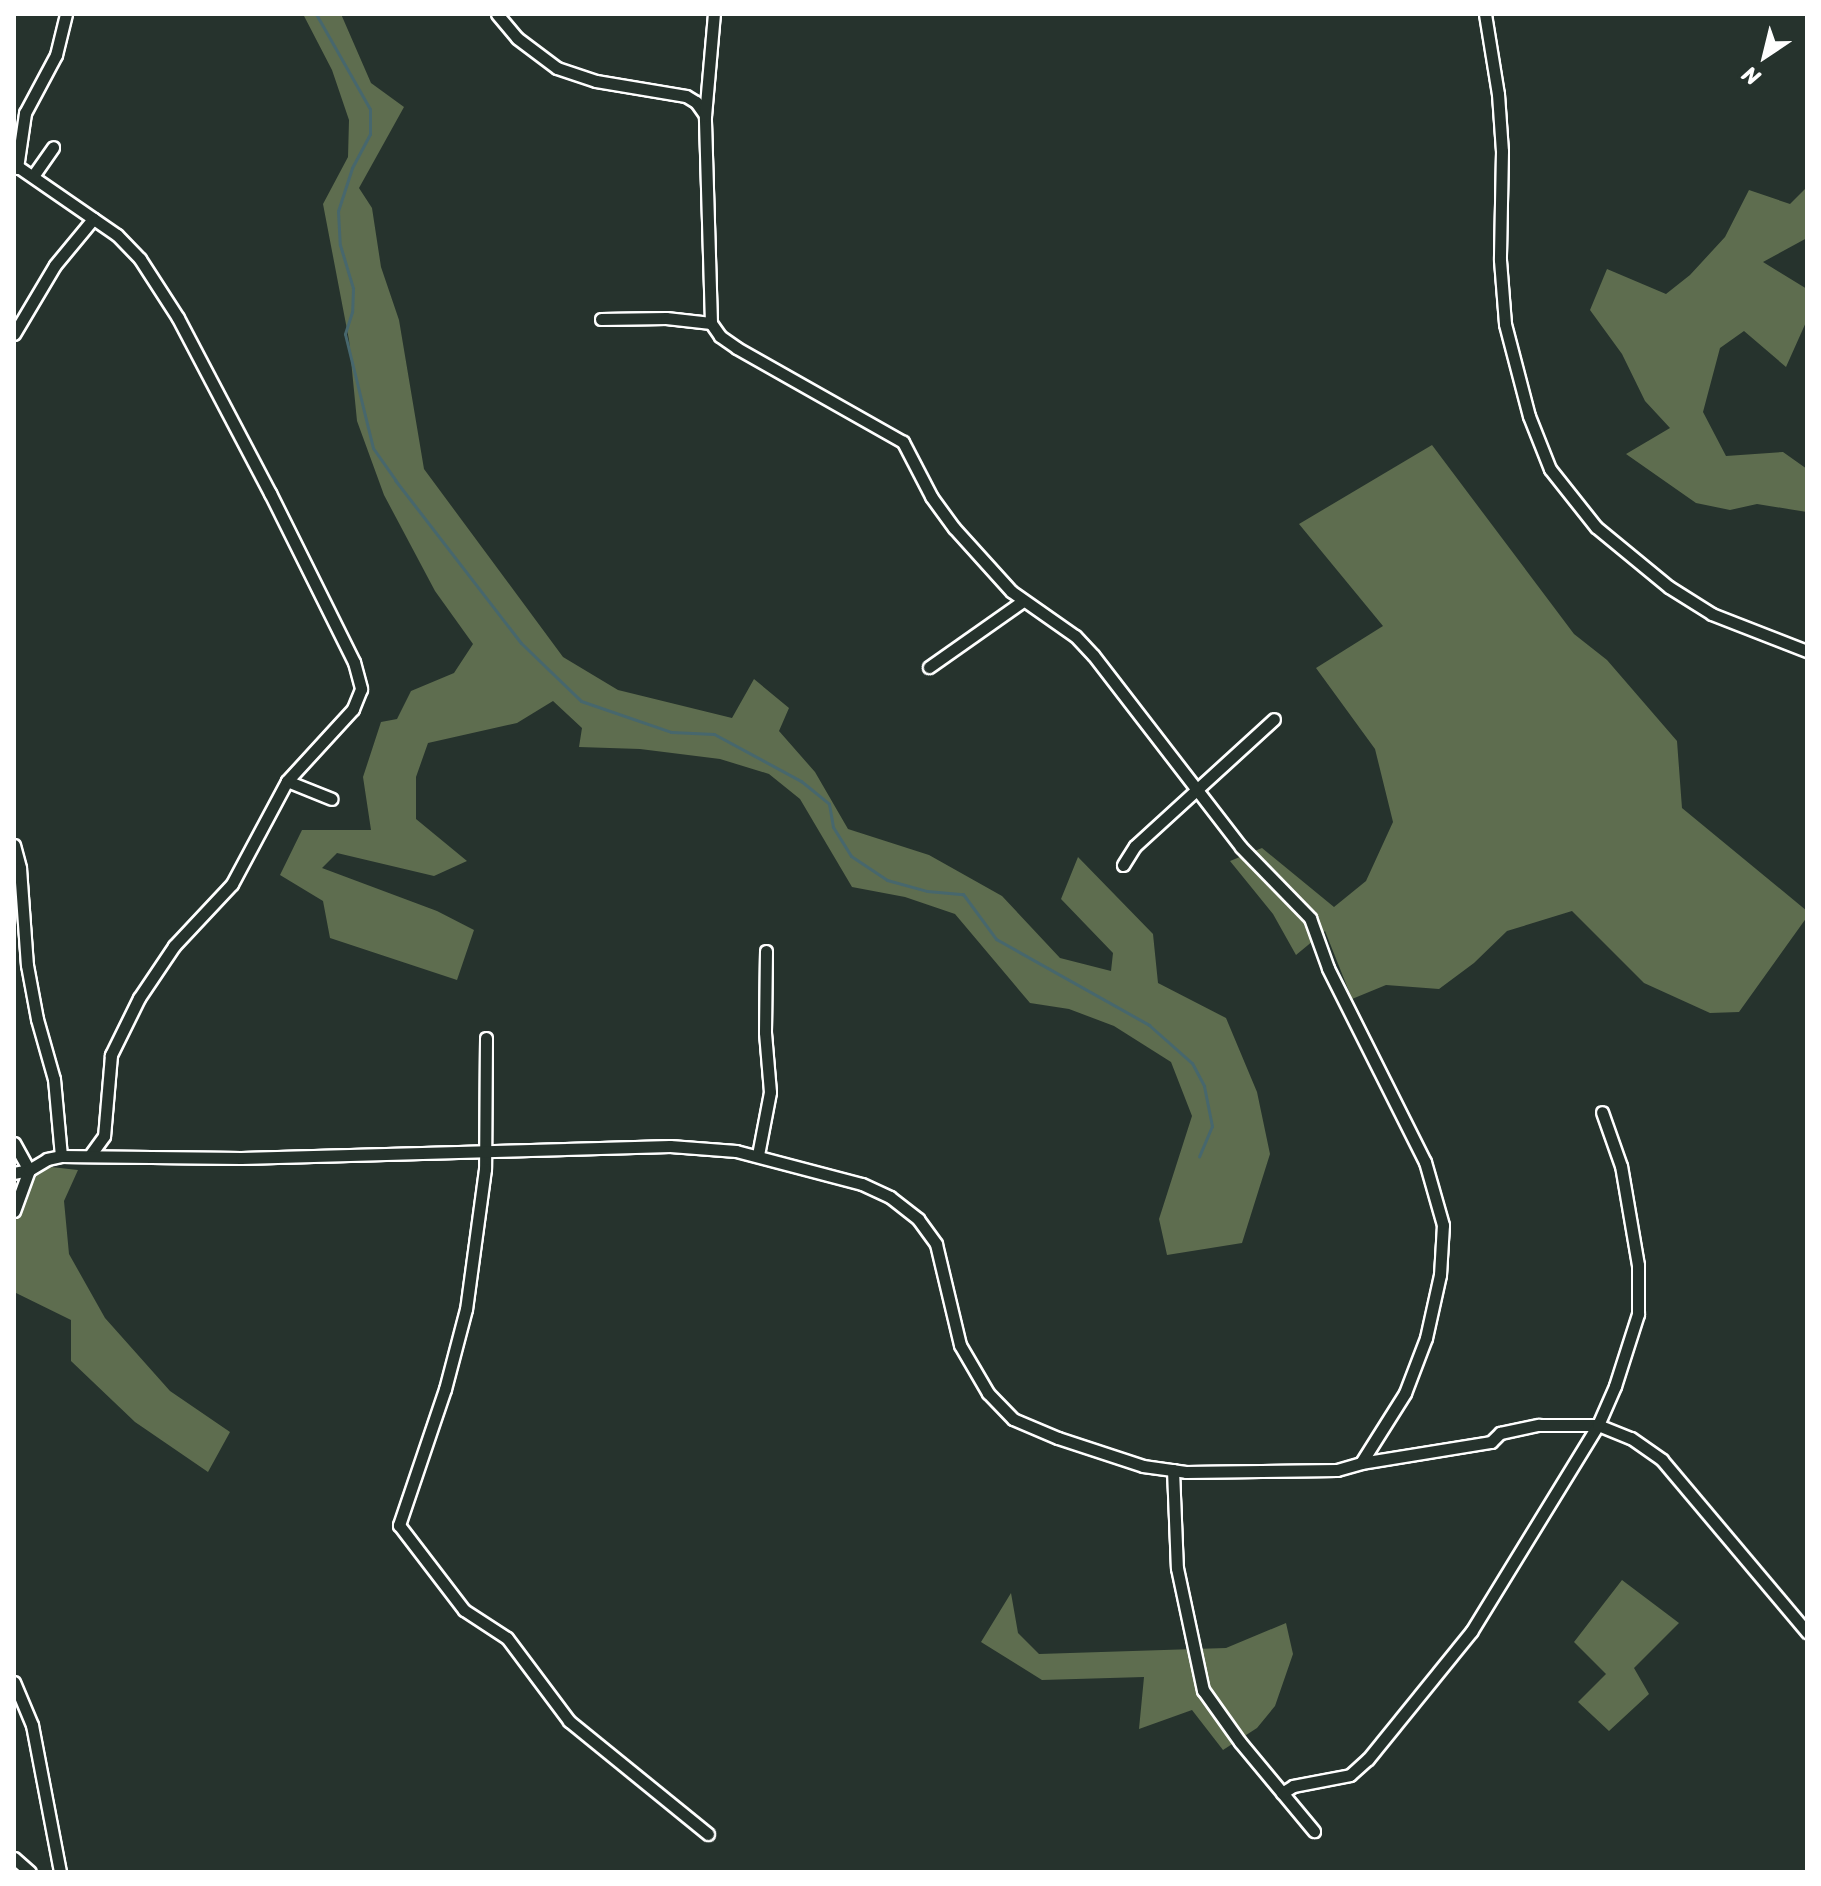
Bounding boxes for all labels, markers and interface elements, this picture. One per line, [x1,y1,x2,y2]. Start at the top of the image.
north arrow [1725,16,1805,96]
text: N [1734,56,1768,96]

